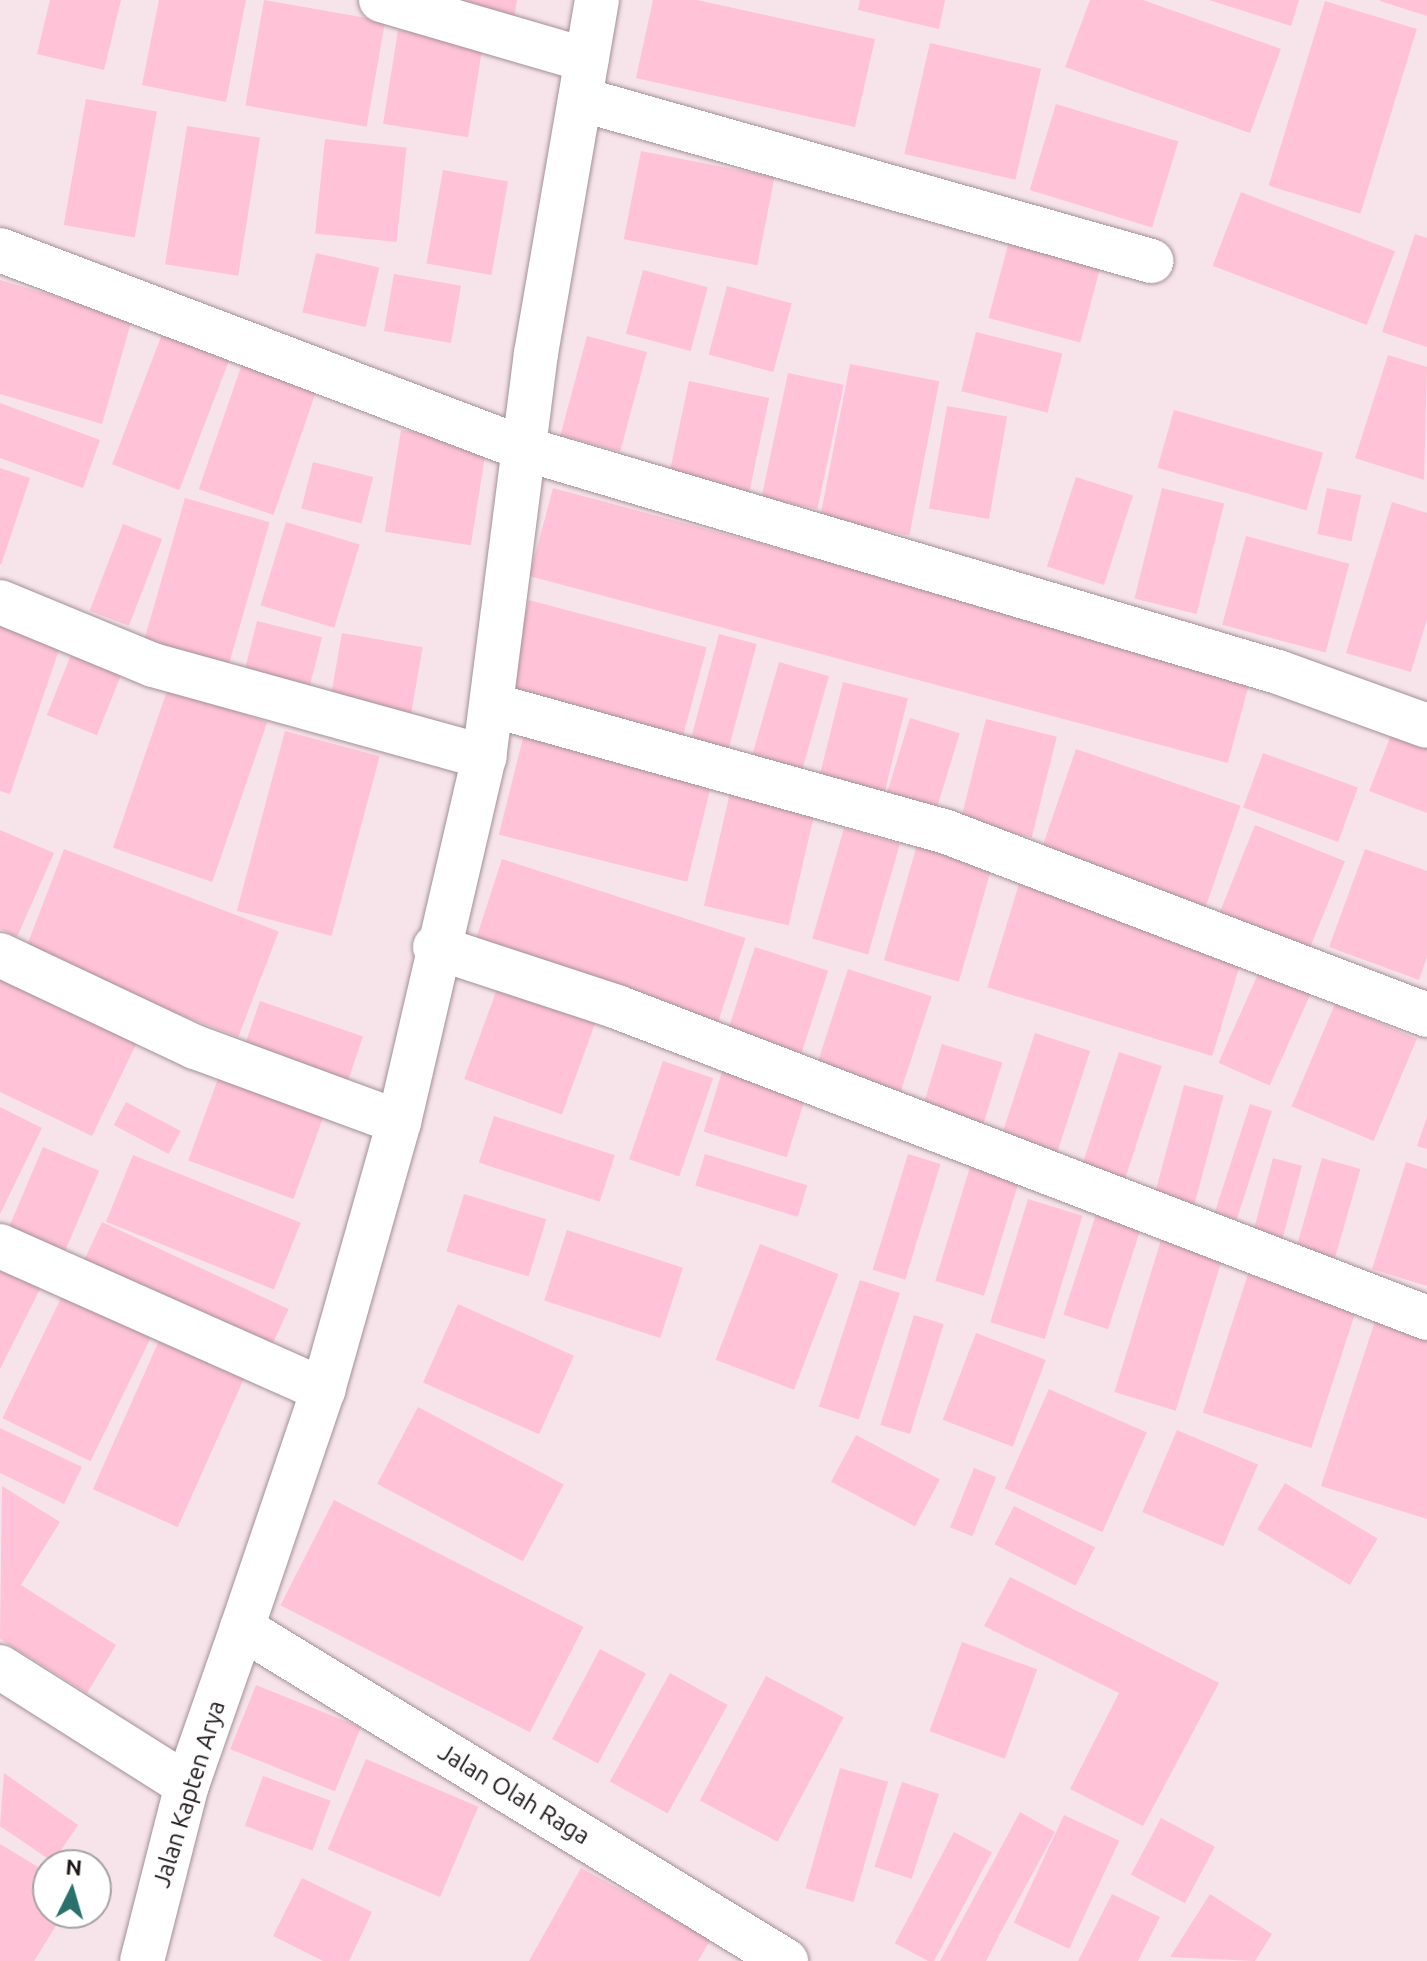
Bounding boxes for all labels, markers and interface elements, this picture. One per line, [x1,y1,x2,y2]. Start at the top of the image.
street label: Jalan Kapten Arya [147,1697,231,1891]
street label: Jalan Olah Raga [433,1737,595,1851]
north arrow [32,1849,112,1929]
text: N [65,1853,83,1880]

